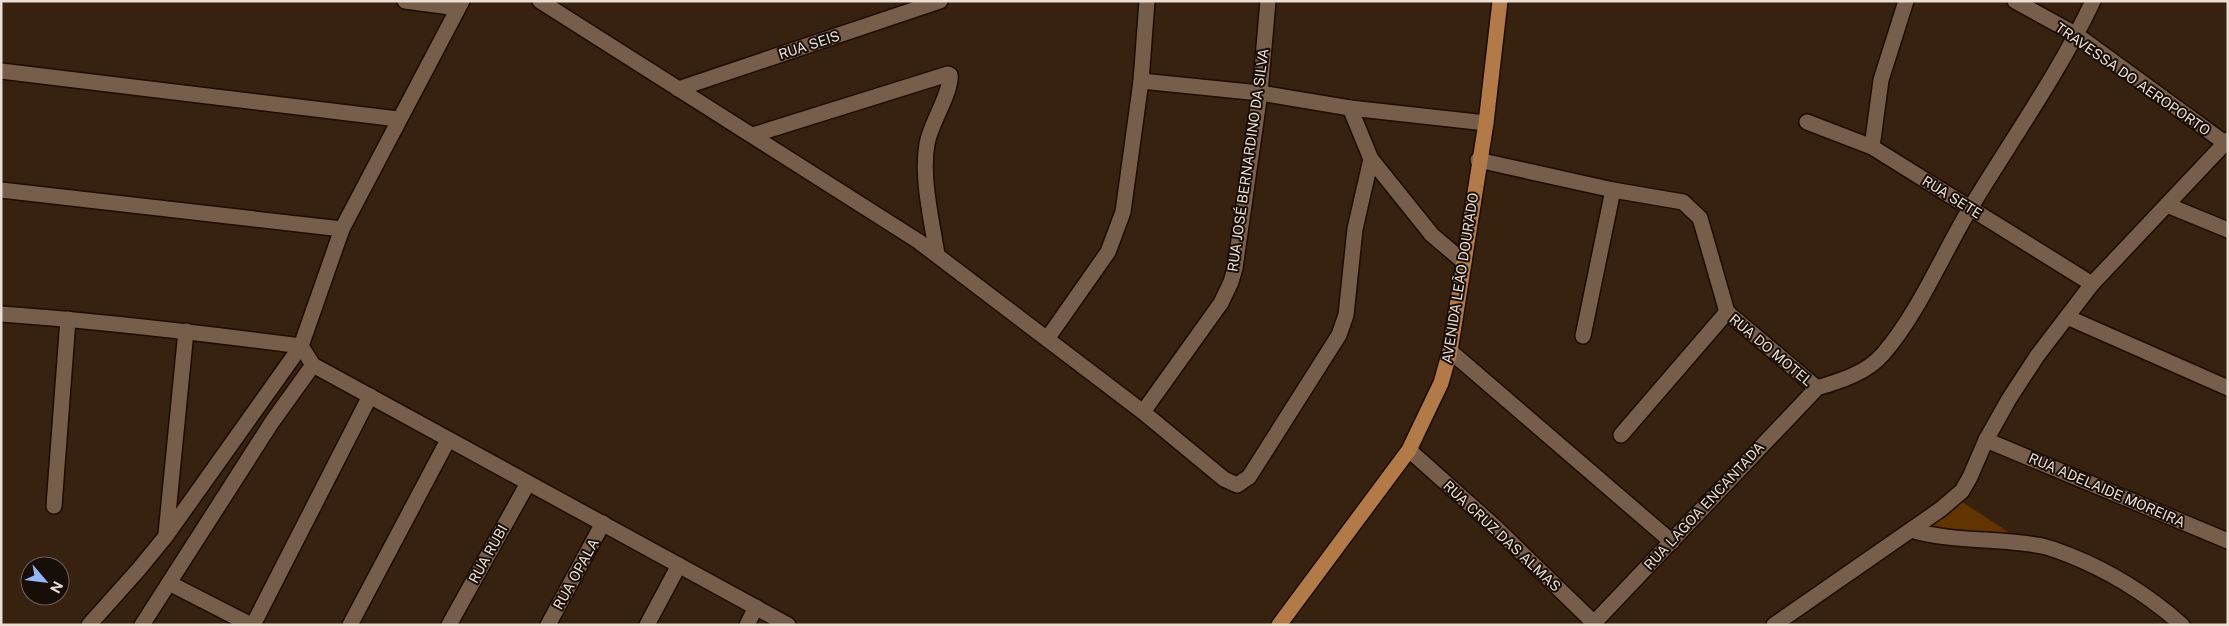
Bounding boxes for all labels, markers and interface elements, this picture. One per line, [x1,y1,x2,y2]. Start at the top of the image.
street label: TRAVESSA DO AEROPORTO [2053,19,2213,139]
street label: RUA SEIS [776,28,842,62]
street label: RUA JOSÉ BERNARDINO DA SILVA [1223,47,1272,273]
street label: RUA SETE [1919,172,1985,222]
street label: AVENIDA LEÃO DOURADO [1438,191,1481,364]
street label: RUA DO MOTEL [1726,311,1816,389]
street label: RUA LAGOA ENCANTADA [1641,439,1767,573]
street label: RUA ADELAIDE MOREIRA [2026,450,2188,530]
street label: RUA CRUZ DAS ALMAS [1440,478,1564,594]
street label: RUA RUBI [465,522,511,586]
street label: RUA OPALA [550,536,602,612]
north arrow [20,556,70,606]
text: N [47,579,66,596]

